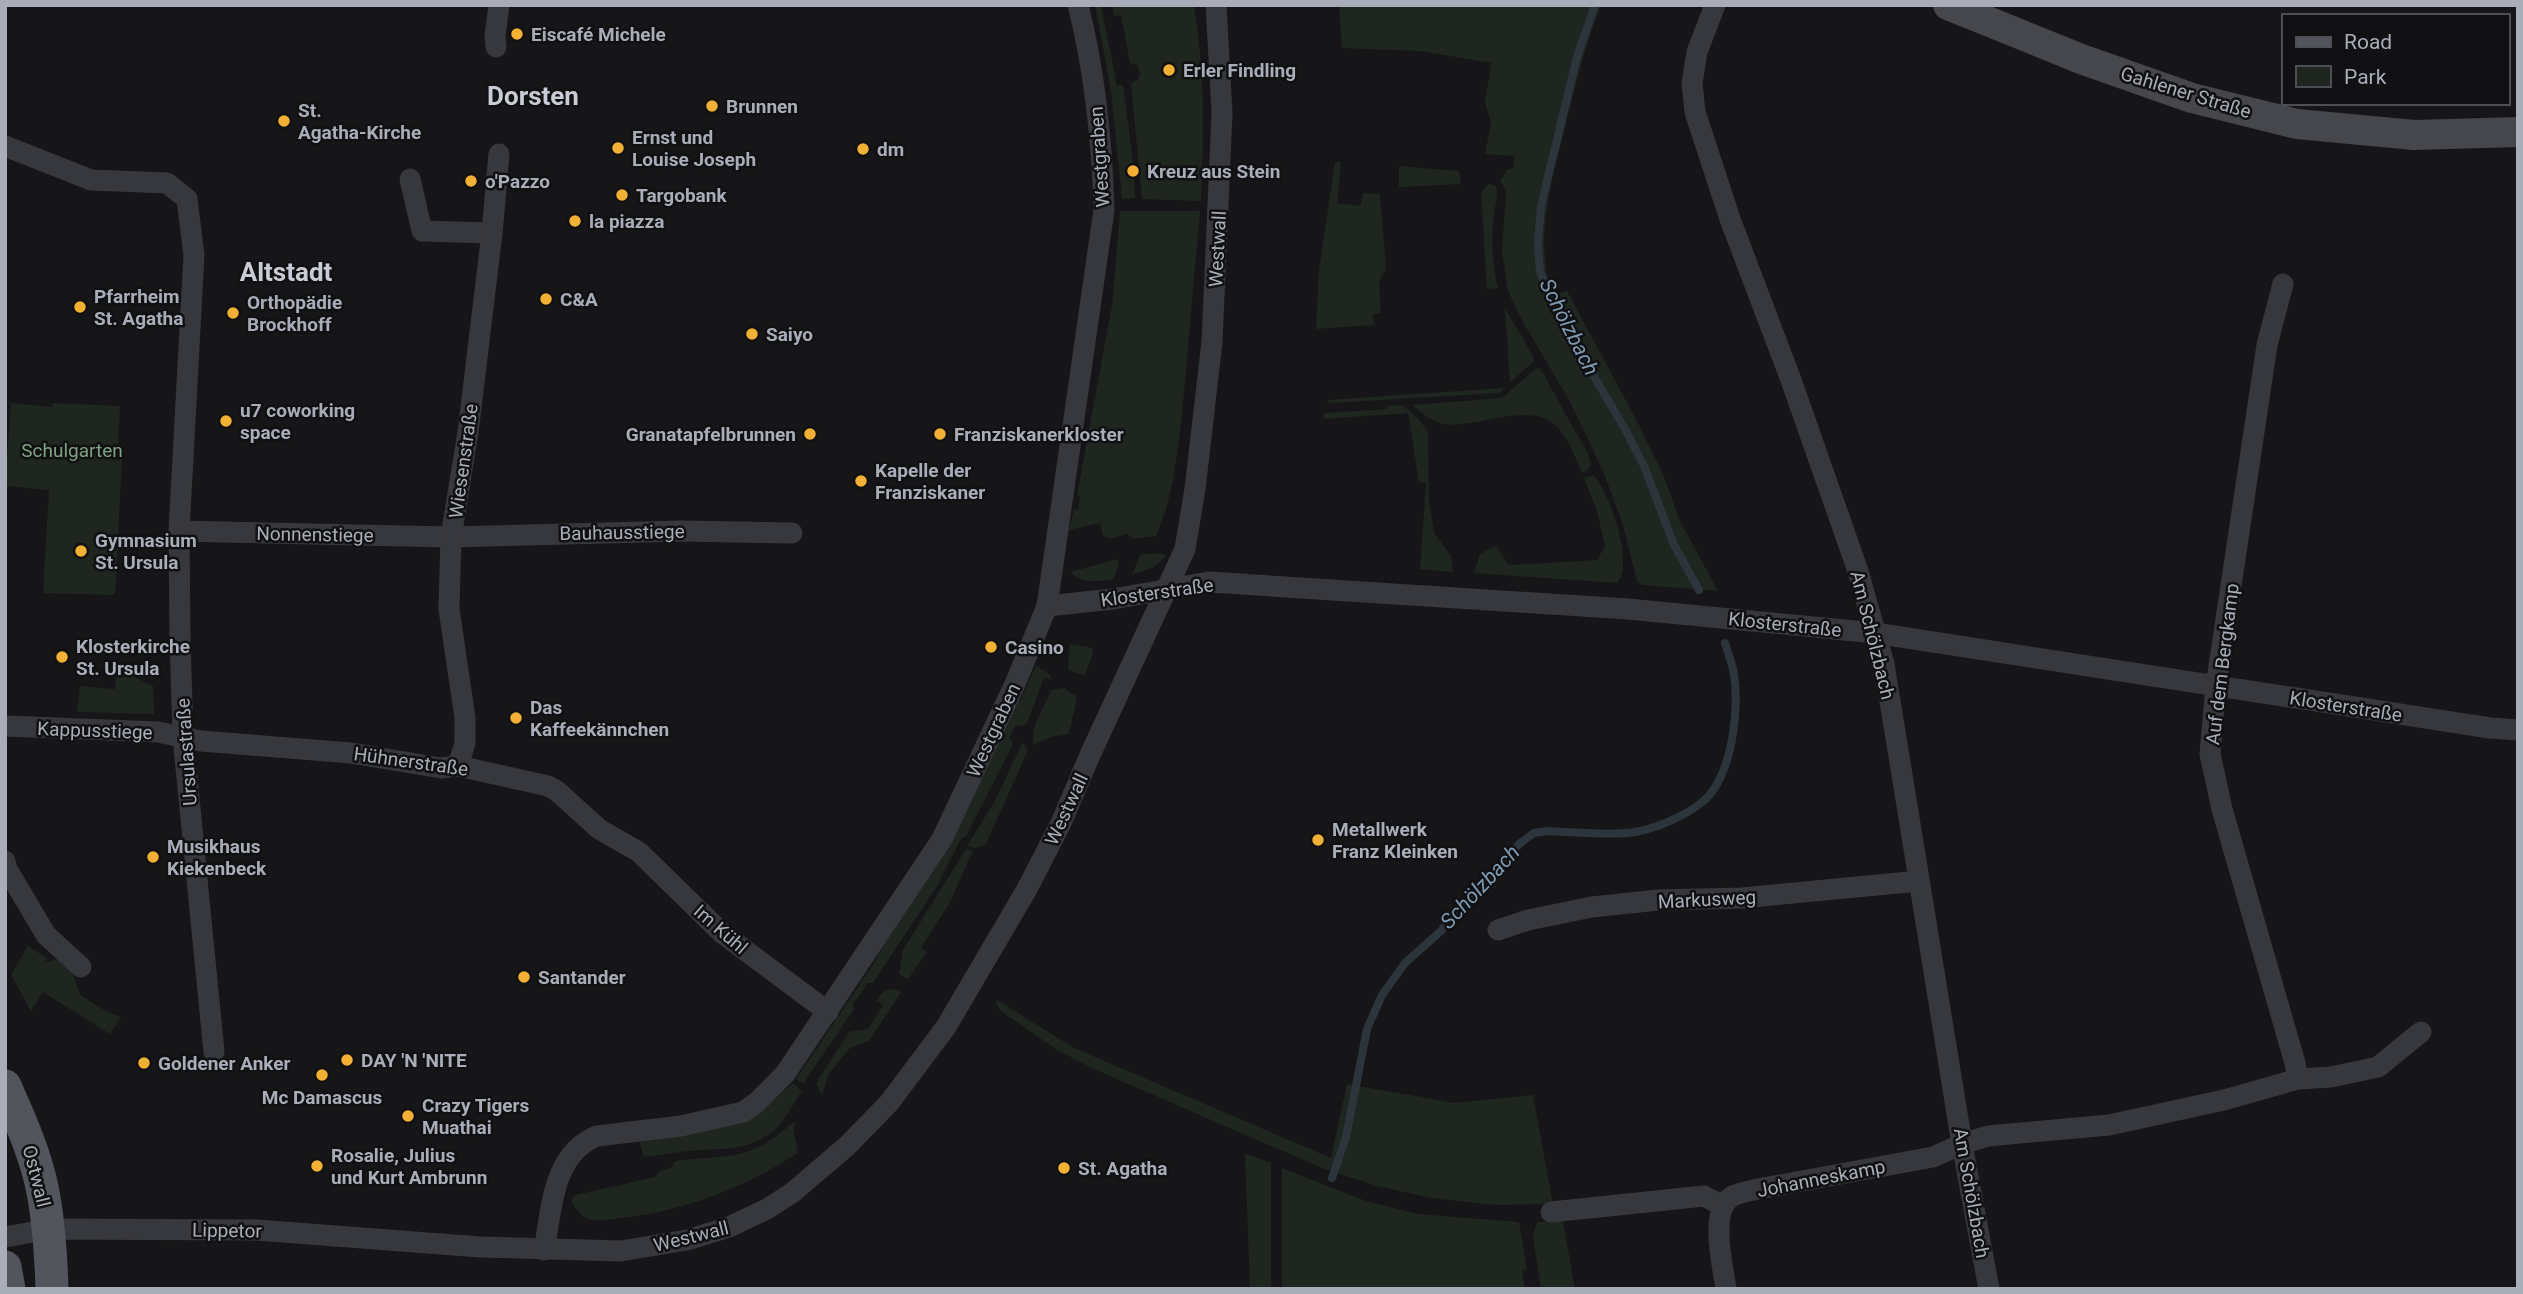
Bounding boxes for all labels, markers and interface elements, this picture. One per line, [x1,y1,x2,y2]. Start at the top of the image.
legend [2282,14,2509,105]
place label: Eiscafé Michele [531,23,666,46]
marker: Eiscafé Michele [509,26,525,42]
text: Road [2344,30,2392,54]
place label: Erler Findling [1183,59,1296,82]
marker: Erler Findling [1161,62,1177,78]
street label: Gahlener Straße [2118,62,2254,123]
text: Park [2344,65,2387,89]
district label: Dorsten [487,81,579,111]
place label: Brunnen [726,95,798,118]
marker: Brunnen [704,98,720,114]
place label: St. Agatha-Kirche [298,99,421,144]
street label: Westgraben [1085,106,1114,208]
marker: St. Agatha-Kirche [276,113,292,129]
place label: Ernst und Louise Joseph [632,126,756,171]
place label: dm [877,138,904,161]
marker: Ernst und Louise Joseph [610,140,626,156]
marker: dm [855,141,871,157]
place label: Kreuz aus Stein [1147,160,1281,183]
marker: Kreuz aus Stein [1125,163,1141,179]
place label: o'Pazzo [485,170,550,193]
marker: o'Pazzo [463,173,479,189]
place label: Targobank [636,184,727,207]
marker: Targobank [614,187,630,203]
place label: la piazza [589,210,664,233]
street label: Westwall [1204,210,1231,288]
marker: la piazza [567,213,583,229]
district label: Altstadt [240,257,333,287]
water label: Schölzbach [1534,275,1604,379]
place label: Pfarrheim St. Agatha [94,285,183,330]
place label: C&A [560,288,598,311]
place label: Orthopädie Brockhoff [247,291,342,336]
marker: C&A [538,291,554,307]
marker: Pfarrheim St. Agatha [72,299,88,315]
marker: Orthopädie Brockhoff [225,305,241,321]
place label: Saiyo [766,323,813,346]
marker: Saiyo [744,326,760,342]
place label: u7 coworking space [240,399,355,444]
street label: Wiesenstraße [444,402,483,520]
marker: u7 coworking space [218,413,234,429]
place label: Granatapfelbrunnen [626,423,796,446]
place label: Franziskanerkloster [954,423,1124,446]
marker: Granatapfelbrunnen [802,426,818,442]
marker: Franziskanerkloster [932,426,948,442]
park label: Schulgarten [21,439,123,462]
place label: Kapelle der Franziskaner [875,459,985,504]
marker: Kapelle der Franziskaner [853,473,869,489]
street label: Bauhausstiege [559,520,685,545]
street label: Nonnenstiege [256,522,374,547]
place label: Gymnasium St. Ursula [95,529,197,574]
marker: Gymnasium St. Ursula [73,543,89,559]
street label: Am Schölzbach [1845,568,1900,702]
street label: Klosterstraße [1099,573,1215,612]
street label: Auf dem Bergkamp [2201,582,2244,746]
street label: Klosterstraße [1727,607,1843,642]
place label: Klosterkirche St. Ursula [76,635,190,680]
place label: Casino [1005,636,1064,659]
marker: Casino [983,639,999,655]
marker: Klosterkirche St. Ursula [54,649,70,665]
street label: Westgraben [962,680,1025,781]
street label: Klosterstraße [2288,686,2404,727]
place label: Das Kaffeekännchen [530,696,669,741]
street label: Ursulastraße [171,697,202,807]
marker: Das Kaffeekännchen [508,710,524,726]
street label: Kappusstiege [37,717,153,744]
street label: Hühnerstraße [352,742,470,781]
street label: Westwall [1040,770,1093,849]
place label: Metallwerk Franz Kleinken [1332,818,1458,863]
marker: Metallwerk Franz Kleinken [1310,832,1326,848]
place label: Musikhaus Kiekenbeck [167,835,267,880]
water label: Schölzbach [1435,840,1525,934]
marker: Musikhaus Kiekenbeck [145,849,161,865]
street label: Markusweg [1657,885,1757,914]
street label: Im Kühl [689,900,752,959]
place label: Santander [538,966,626,989]
marker: Santander [516,969,532,985]
place label: DAY 'N 'NITE [361,1049,467,1072]
place label: Goldener Anker [158,1052,291,1075]
marker: DAY 'N 'NITE [339,1052,355,1068]
marker: Goldener Anker [136,1055,152,1071]
marker: Mc Damascus [314,1067,330,1083]
place label: Mc Damascus [262,1086,382,1109]
place label: Crazy Tigers Muathai [422,1094,530,1139]
marker: Crazy Tigers Muathai [400,1108,416,1124]
street label: Am Schölzbach [1949,1126,1994,1260]
street label: Ostwall [18,1143,55,1209]
place label: Rosalie, Julius und Kurt Ambrunn [331,1144,487,1189]
street label: Johanneskamp [1755,1155,1887,1202]
place label: St. Agatha [1078,1157,1167,1180]
marker: Rosalie, Julius und Kurt Ambrunn [309,1158,325,1174]
marker: St. Agatha [1056,1160,1072,1176]
street label: Westwall [651,1216,731,1257]
street label: Lippetor [192,1218,263,1243]

